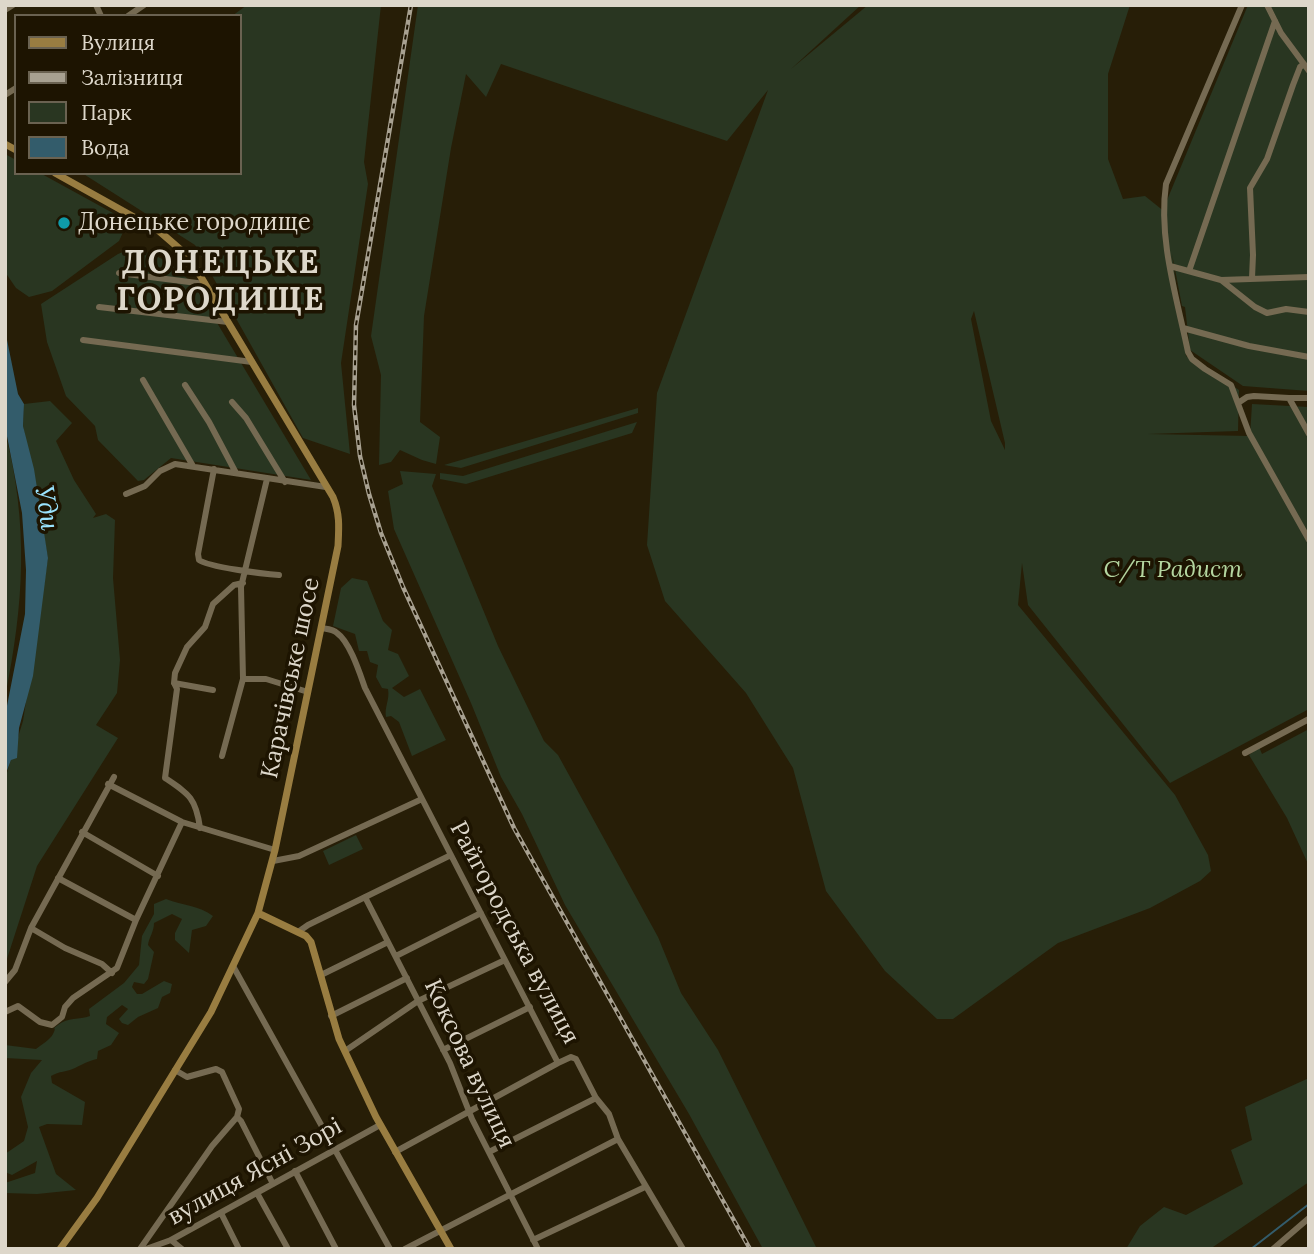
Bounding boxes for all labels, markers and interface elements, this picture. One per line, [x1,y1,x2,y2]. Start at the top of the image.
legend [14,14,242,175]
text: Вулиця [81,29,155,56]
text: Залізниця [81,64,183,91]
text: Парк [81,99,131,126]
text: Вода [81,134,130,161]
place label: Донецьке городище [78,209,311,237]
marker: Донецьке городище [56,215,72,231]
district label: ДОНЕЦЬКЕ ГОРОДИЩЕ [117,245,325,320]
water label: Уди [27,484,65,532]
park label: С/Т Радист [1104,556,1242,584]
street label: Карачівське шосе [256,575,326,781]
street label: Райгородська вулиця [443,817,585,1049]
street label: Коксова вулиця [417,975,521,1153]
street label: вулиця Ясні Зорі [163,1112,347,1232]

